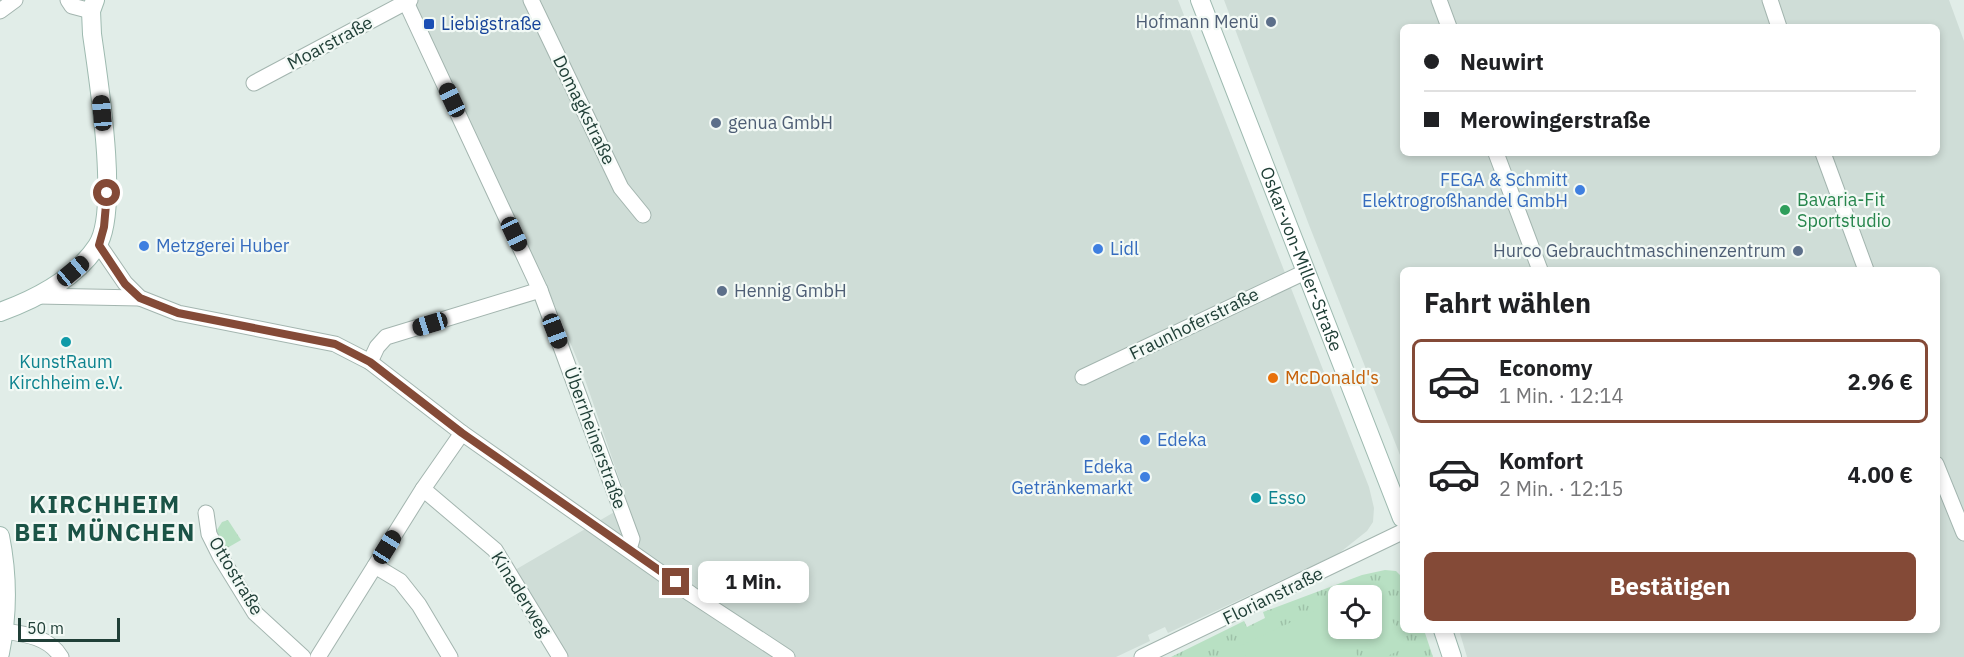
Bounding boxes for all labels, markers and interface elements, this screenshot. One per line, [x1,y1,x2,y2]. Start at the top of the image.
street label: Moarstraße [283,10,377,75]
place label: Hofmann Menü [1136,10,1259,33]
place label: Liebigstraße [441,12,541,35]
marker: Hofmann Menü [1264,15,1278,29]
marker: Liebigstraße [422,17,436,31]
text: Neuwirt [1460,47,1544,76]
street label: Domagkstraße [548,51,621,168]
car [436,80,468,120]
car [91,94,113,132]
text: Merowingerstraße [1460,105,1651,134]
place label: genua GmbH [728,111,833,134]
marker: genua GmbH [709,116,723,130]
street label: Oskar-von-Miller-Straße [1255,163,1348,355]
place label: FEGA & Schmitt Elektrogroßhandel GmbH [1362,168,1568,212]
route start [93,179,120,206]
marker: FEGA & Schmitt Elektrogroßhandel GmbH [1573,183,1587,197]
place label: Bavaria-Fit Sportstudio [1797,188,1891,232]
marker: Bavaria-Fit Sportstudio [1778,203,1792,217]
car [498,214,530,254]
place label: Metzgerei Huber [156,234,290,257]
place label: Lidl [1110,237,1139,260]
marker: Metzgerei Huber [137,239,151,253]
place label: Hurco Gebrauchtmaschinenzentrum [1493,239,1786,262]
marker: Lidl [1091,242,1105,256]
marker: Hurco Gebrauchtmaschinenzentrum [1791,244,1805,258]
car [53,253,93,289]
place label: Hennig GmbH [734,279,847,302]
street label: Fraunhoferstraße [1125,282,1262,365]
marker: Hennig GmbH [715,284,729,298]
text: Fahrt wählen [1424,285,1591,320]
car [410,310,450,338]
car [540,311,570,351]
marker: KunstRaum Kirchheim e.V. [59,335,73,349]
place label: KunstRaum Kirchheim e.V. [9,350,123,394]
text: Economy [1499,353,1593,382]
icon: car [1427,354,1481,408]
street label: Überrheinerstraße [559,364,632,512]
place label: McDonald's [1285,366,1379,389]
text: 2.96 € [1848,367,1913,396]
marker: McDonald's [1266,371,1280,385]
text: 1 Min. · 12:14 [1499,382,1624,409]
place label: Edeka [1157,428,1207,451]
marker: Edeka [1138,433,1152,447]
text: Komfort [1499,446,1584,475]
icon: car [1427,447,1481,501]
place label: Edeka Getränkemarkt [1011,455,1133,499]
text: 4.00 € [1848,460,1913,489]
marker: Edeka Getränkemarkt [1138,470,1152,484]
text: 2 Min. · 12:15 [1499,475,1624,502]
place label: Esso [1268,486,1306,509]
district label: KIRCHHEIM BEI MÜNCHEN [14,488,196,548]
marker: Esso [1249,491,1263,505]
car [370,527,404,567]
street label: Ottostraße [204,532,269,619]
street label: Kinaderweg [486,547,557,641]
button: Bestätigen [1424,552,1916,621]
callout: 1 Min. [697,561,808,603]
street label: Florianstraße [1219,561,1327,630]
route end [662,568,689,595]
text: 1 Min. [725,568,782,595]
map controls [1328,585,1382,639]
button: locate [1328,585,1382,639]
scale bar [18,615,120,642]
text: 50 m [27,618,64,638]

